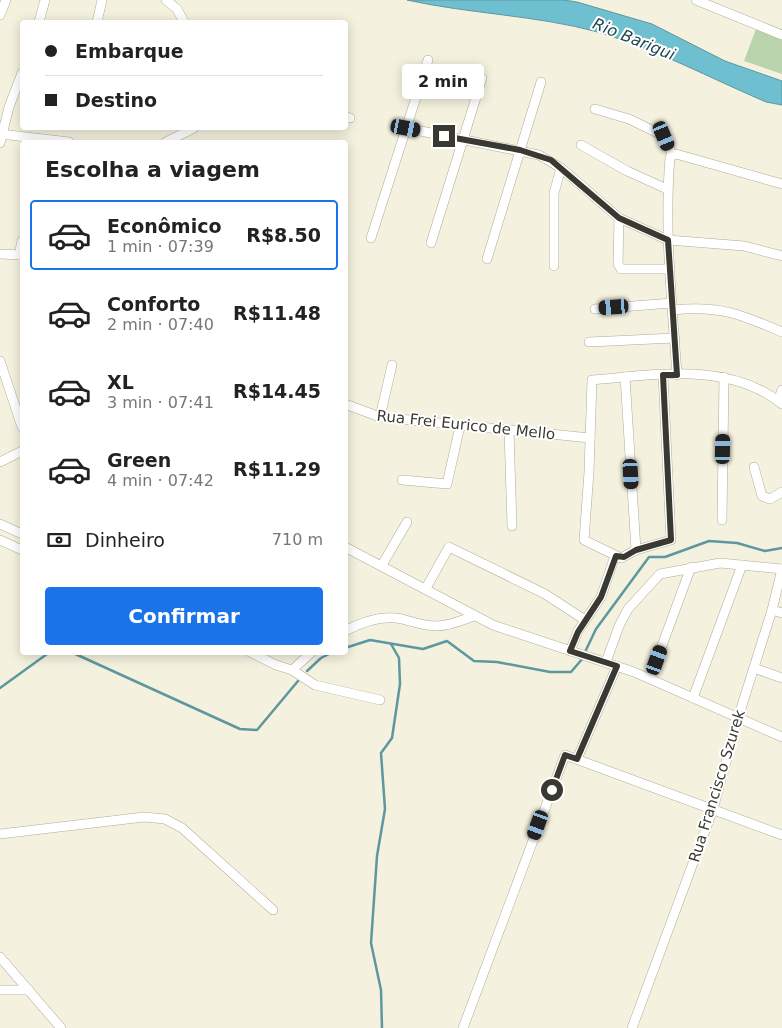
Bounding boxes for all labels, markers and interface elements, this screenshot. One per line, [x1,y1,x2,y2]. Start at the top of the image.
water label: Rio Barigui [590,14,678,64]
text: Embarque [75,40,184,62]
callout: 2 min [403,64,485,98]
text: 2 min [418,72,468,91]
text: Destino [75,89,157,111]
car [389,118,422,138]
car [651,119,676,153]
route end [433,125,455,147]
text: Escolha a viagem [45,157,260,182]
icon: car [47,213,92,258]
text: Econômico [107,215,222,237]
text: R$8.50 [246,224,321,246]
text: 1 min · 07:39 [107,237,214,256]
icon: car [47,291,92,336]
text: Conforto [107,293,200,315]
car [598,298,629,316]
text: R$11.48 [233,302,321,324]
text: 2 min · 07:40 [107,315,214,334]
icon: car [47,369,92,414]
text: XL [107,371,134,393]
text: R$14.45 [233,380,321,402]
text: 3 min · 07:41 [107,393,214,412]
street label: Rua Frei Eurico de Mello [376,407,556,443]
car [715,434,730,464]
icon: car [47,447,92,492]
text: Green [107,449,171,471]
text: R$11.29 [233,458,321,480]
car [622,459,639,489]
text: 4 min · 07:42 [107,471,214,490]
icon: cash [45,526,73,554]
text: Dinheiro [85,529,165,551]
text: 710 m [272,530,323,549]
button: Confirmar [45,587,323,645]
car [644,643,669,677]
street label: Rua Francisco Szurek [685,707,749,865]
route start [541,779,563,801]
car [525,808,550,842]

